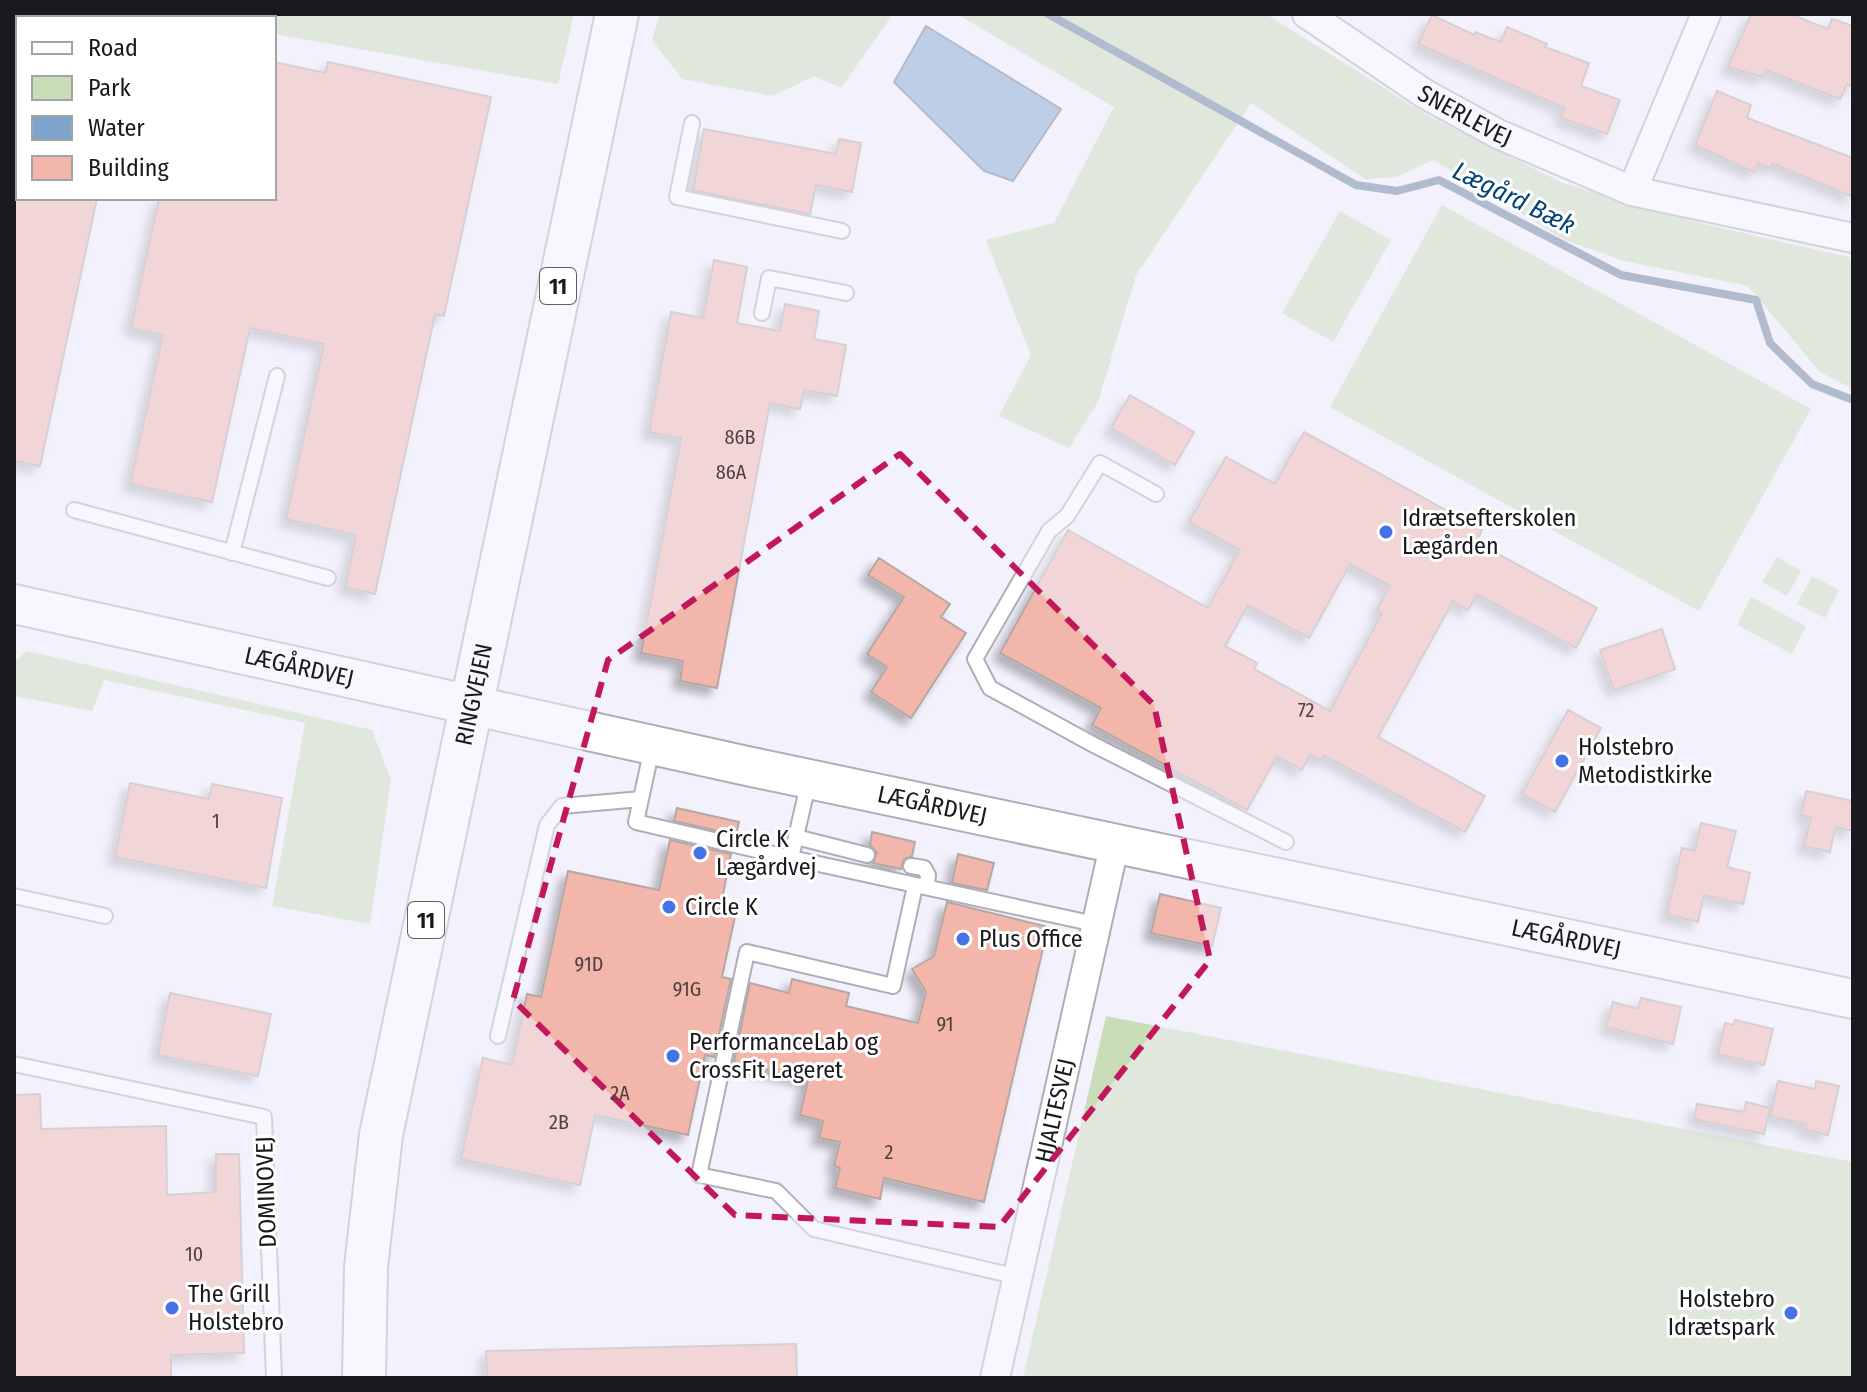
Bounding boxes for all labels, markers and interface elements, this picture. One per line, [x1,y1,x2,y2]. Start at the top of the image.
legend [16,16,276,200]
text: Road [88,34,138,62]
text: Park [88,74,131,102]
street label: SNERLEVEJ [1413,79,1516,152]
text: Water [88,114,145,142]
text: Building [88,154,170,182]
water label: Lægård Bæk [1448,155,1580,241]
road number: 11 [540,268,576,304]
house number: 86B [725,425,755,449]
house number: 86A [716,460,747,484]
place label: Idrætsefterskolen Lægården [1402,504,1576,560]
marker: Idrætsefterskolen Lægården [1377,523,1395,541]
street label: LÆGÅRDVEJ [242,641,356,693]
street label: RINGVEJEN [449,641,498,748]
house number: 72 [1298,698,1315,722]
place label: Holstebro Metodistkirke [1578,733,1712,789]
marker: Holstebro Metodistkirke [1553,752,1571,770]
street label: LÆGÅRDVEJ [875,780,989,830]
house number: 1 [212,809,220,833]
place label: Circle K Lægårdvej [716,825,817,881]
marker: Circle K Lægårdvej [691,844,709,862]
place label: Circle K [685,893,758,921]
marker: Circle K [660,898,678,916]
road number: 11 [408,902,444,938]
street label: LÆGÅRDVEJ [1509,913,1624,964]
place label: Plus Office [979,925,1083,953]
marker: Plus Office [954,930,972,948]
house number: 91D [575,952,603,976]
house number: 91G [673,977,701,1001]
house number: 91 [936,1012,954,1036]
place label: PerformanceLab og CrossFit Lageret [689,1028,879,1084]
marker: PerformanceLab og CrossFit Lageret [664,1047,682,1065]
street label: HJALTESVEJ [1030,1056,1080,1165]
house number: 2A [610,1081,630,1105]
house number: 2B [549,1110,569,1134]
street label: DOMINOVEJ [250,1136,282,1248]
house number: 2 [885,1140,894,1164]
house number: 10 [185,1242,203,1266]
place label: The Grill Holstebro [188,1280,284,1336]
place label: Holstebro Idrætspark [1668,1285,1776,1341]
marker: The Grill Holstebro [163,1299,181,1317]
marker: Holstebro Idrætspark [1782,1304,1800,1322]

